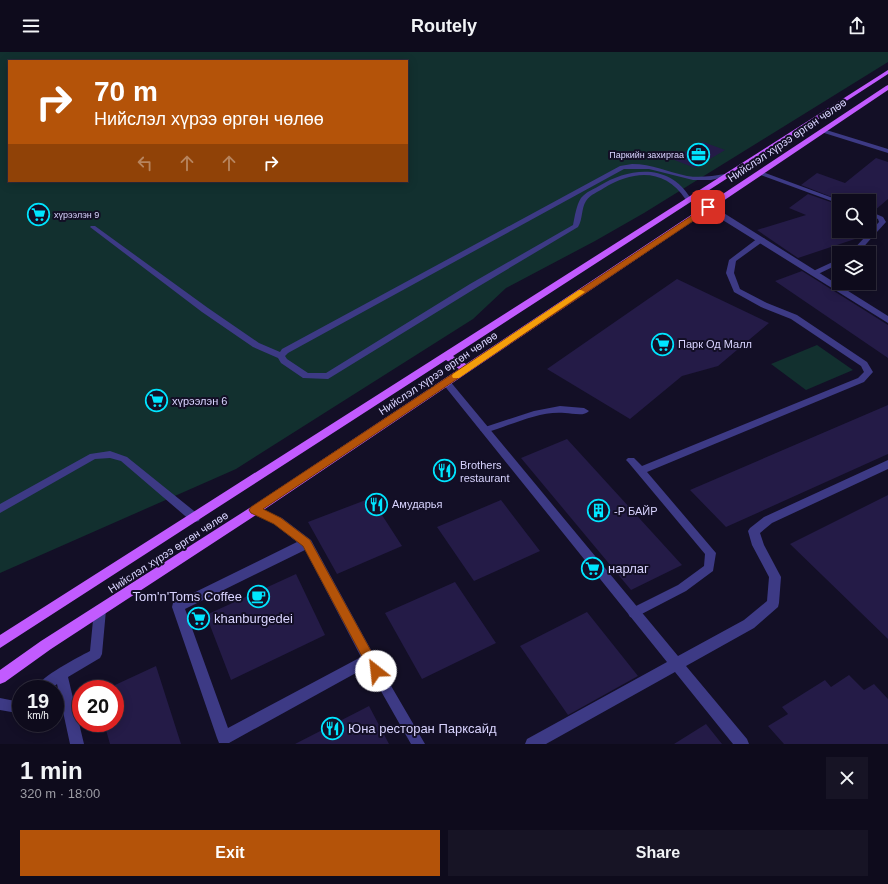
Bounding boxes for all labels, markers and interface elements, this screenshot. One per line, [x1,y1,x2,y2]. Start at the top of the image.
icon: menu [20,15,42,37]
icon: share [846,15,868,37]
text: Routely [411,16,477,36]
icon: right [28,76,80,128]
text: 70 m [94,76,158,107]
street label: Нийслэл хүрээ өргөн чөлөө [725,96,849,184]
text: Нийслэл хүрээ өргөн чөлөө [94,109,324,129]
office icon: Паркийн захиргаа [686,142,712,168]
place label: Паркийн захиргаа [609,150,684,160]
icon: left [134,152,156,174]
icon: ahead [176,152,198,174]
icon: ahead [218,152,240,174]
icon: right [260,152,282,174]
pin [691,190,725,224]
map controls [832,194,876,290]
button: search [832,194,876,238]
icon: arrive [697,196,719,218]
supermarket icon: хүрээлэн 9 [25,202,51,228]
place label: хүрээлэн 9 [54,210,99,220]
button: layers [832,246,876,290]
street label: Нийслэл хүрээ өргөн чөлөө [376,329,500,417]
supermarket icon: Парк Од Малл [650,331,676,357]
place label: Парк Од Малл [678,338,752,350]
supermarket icon: хүрээлэн 6 [143,388,169,414]
place label: хүрээлэн 6 [172,395,227,407]
restaurant icon: Brothers restaurant [431,458,457,484]
place label: Brothers restaurant [460,459,510,484]
restaurant icon: Амударья [363,491,389,517]
place label: Амударья [392,498,443,510]
building icon: -Р БАЙР [586,498,612,524]
place label: -Р БАЙР [614,505,658,517]
street label: Нийслэл хүрээ өргөн чөлөө [106,509,230,595]
supermarket icon: нарлаг [580,555,606,581]
place label: нарлаг [608,561,649,576]
cafe icon: Tom'n'Toms Coffee [245,583,271,609]
place label: Tom'n'Toms Coffee [133,589,242,604]
supermarket icon: khanburgedei [186,605,212,631]
place label: khanburgedei [214,611,293,626]
position arrow [355,650,397,692]
speed limit sign: 20 [72,680,124,732]
text: 19 [27,690,49,712]
text: km/h [27,710,49,721]
restaurant icon: Юна ресторан Парксайд [319,715,345,741]
place label: Юна ресторан Парксайд [348,721,497,736]
text: 1 min [20,757,83,784]
button: close [826,757,868,799]
text: 320 m · 18:00 [20,786,100,801]
button: Exit [20,830,440,876]
button: Share [448,830,868,876]

